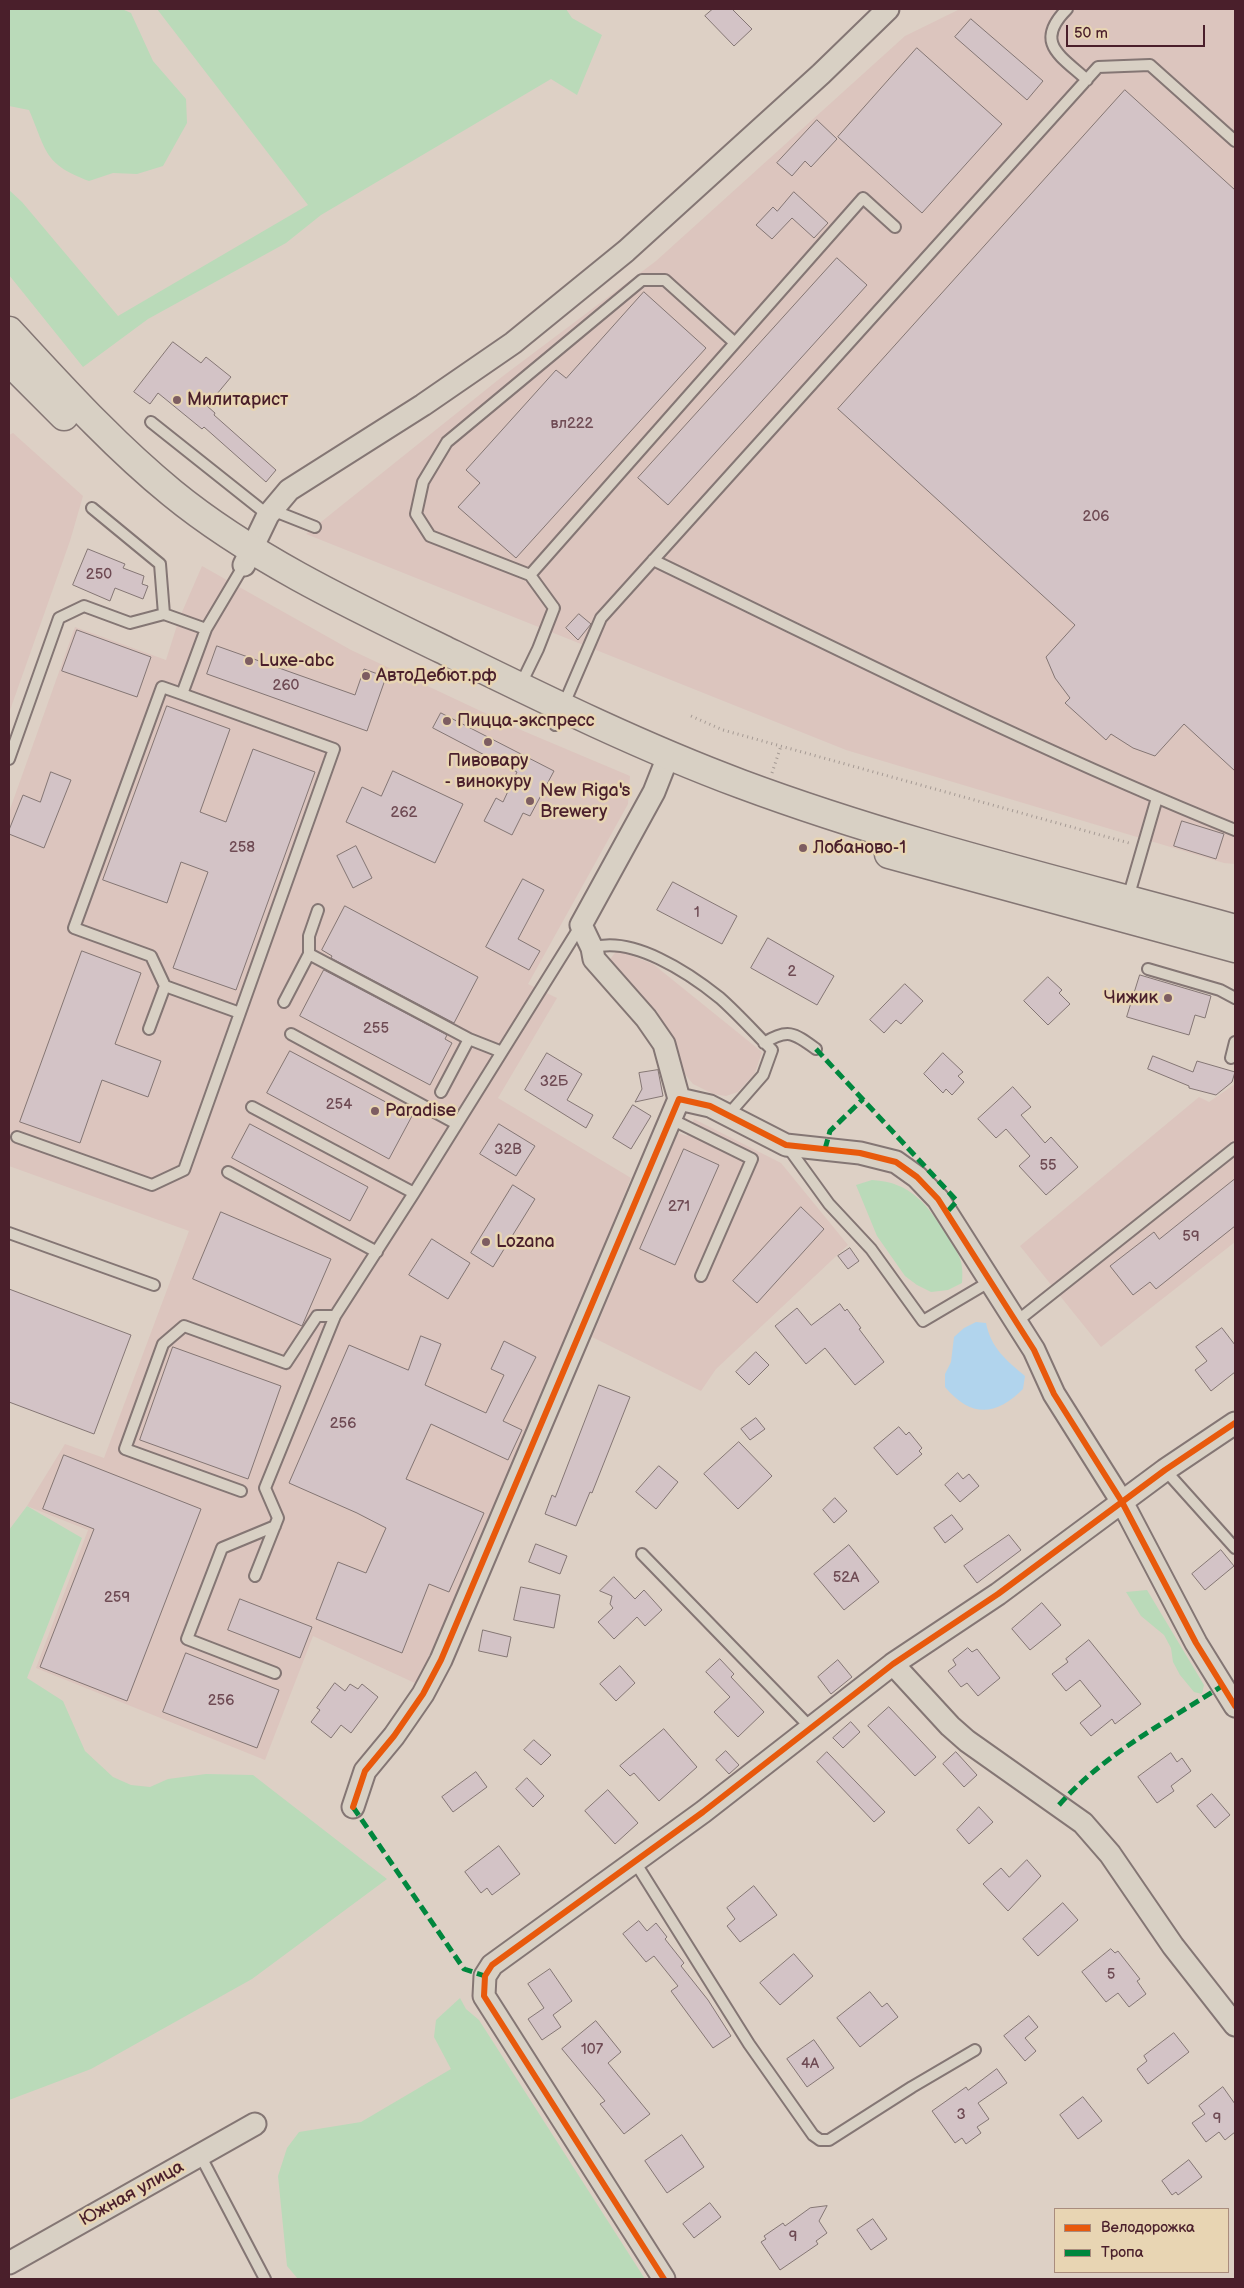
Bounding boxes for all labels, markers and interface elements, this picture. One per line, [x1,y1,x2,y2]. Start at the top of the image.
scale bar [1069,15,1208,47]
text: 50 m [1074,24,1108,43]
place label: Милитарист [187,389,288,411]
marker: Милитарист [171,394,183,406]
house number: вл222 [551,415,593,433]
house number: 206 [1083,508,1109,526]
house number: 250 [86,566,112,584]
place label: Luxe-abc [259,650,334,672]
marker: Luxe-abc [243,655,255,667]
place label: АвтоДебют.рф [376,665,497,687]
marker: АвтоДебют.рф [360,670,372,682]
house number: 260 [273,677,299,695]
place label: Пицца-экспресс [457,710,595,732]
marker: Пицца-экспресс [441,715,453,727]
marker: Пивовару - винокуру [482,736,494,748]
place label: Пивовару - винокуру [445,750,531,792]
place label: New Riga's Brewery [540,780,631,822]
marker: New Riga's Brewery [524,795,536,807]
house number: 262 [391,804,417,822]
place label: Лобаново-1 [813,837,906,859]
house number: 258 [229,839,255,857]
marker: Лобаново-1 [797,842,809,854]
house number: 1 [694,904,700,922]
house number: 2 [788,963,796,981]
place label: Чижик [1104,987,1158,1009]
marker: Чижик [1162,992,1174,1004]
house number: 255 [363,1020,389,1038]
house number: 32Б [540,1073,568,1091]
house number: 254 [326,1096,352,1114]
place label: Paradise [385,1100,456,1122]
marker: Paradise [369,1105,381,1117]
house number: 32В [494,1141,522,1159]
house number: 55 [1039,1157,1057,1175]
house number: 271 [668,1198,690,1216]
house number: 59 [1182,1228,1200,1246]
place label: Lozana [496,1231,555,1253]
marker: Lozana [480,1236,492,1248]
house number: 256 [330,1415,356,1433]
house number: 52А [833,1569,859,1587]
house number: 259 [104,1589,130,1607]
house number: 256 [208,1692,234,1710]
house number: 5 [1107,1966,1115,1984]
house number: 107 [581,2041,603,2059]
house number: 4А [801,2055,819,2073]
house number: 3 [956,2106,966,2124]
house number: 9 [1213,2110,1221,2128]
street label: Южная улица [76,2157,188,2231]
legend [1054,2208,1229,2273]
text: Велодорожка [1101,2218,1195,2237]
house number: 9 [789,2228,797,2246]
text: Тропа [1101,2243,1144,2262]

